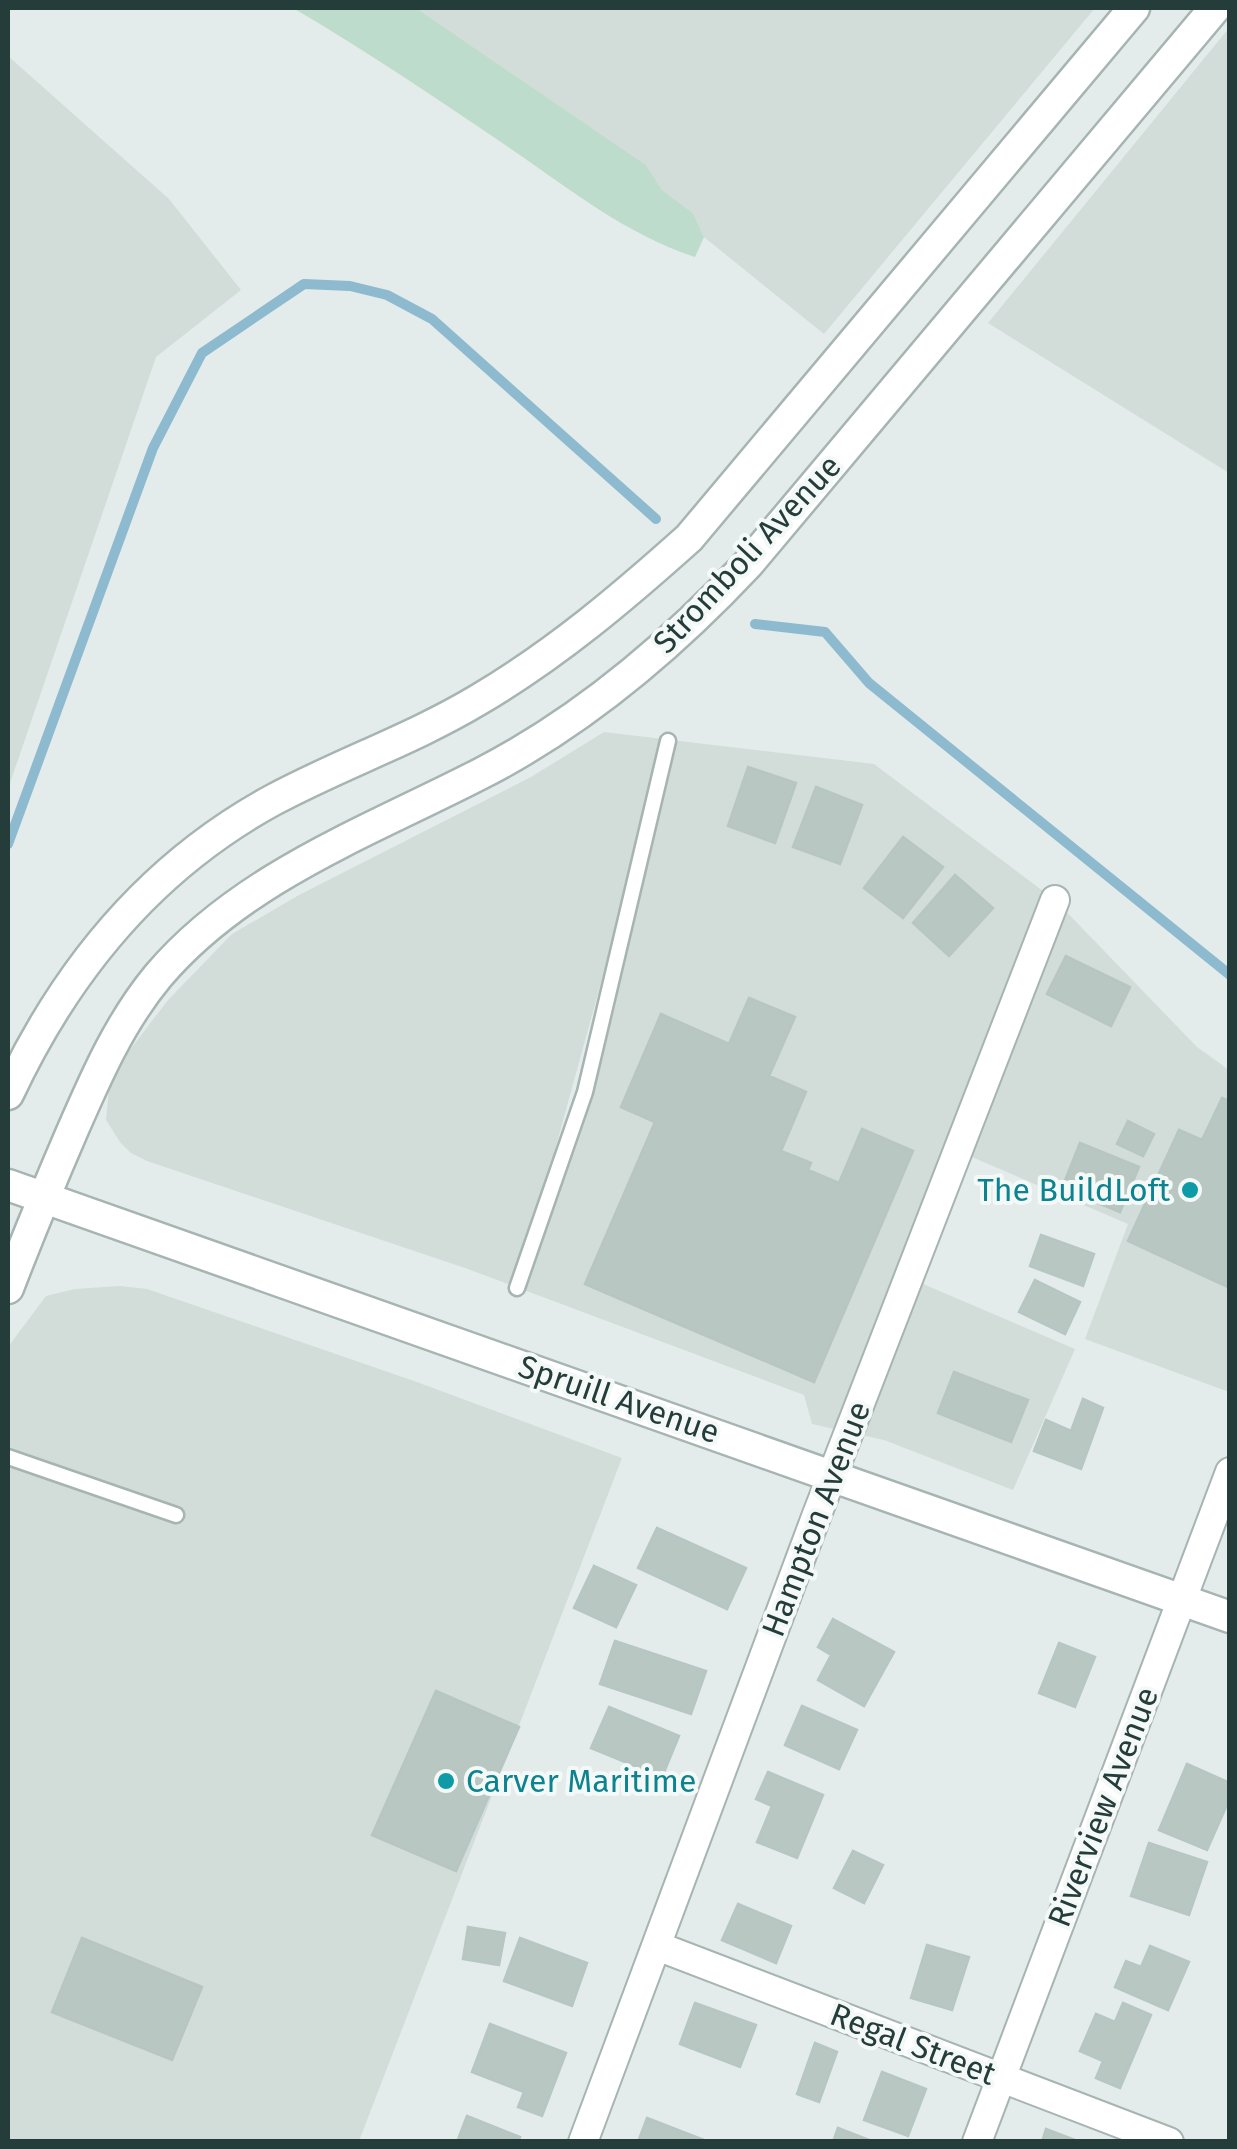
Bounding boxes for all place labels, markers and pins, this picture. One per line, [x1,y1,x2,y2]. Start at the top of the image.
place label: The BuildLoft [977,1171,1170,1209]
marker: The BuildLoft [1179,1179,1201,1201]
place label: Carver Maritime [466,1762,696,1800]
marker: Carver Maritime [435,1770,457,1792]

